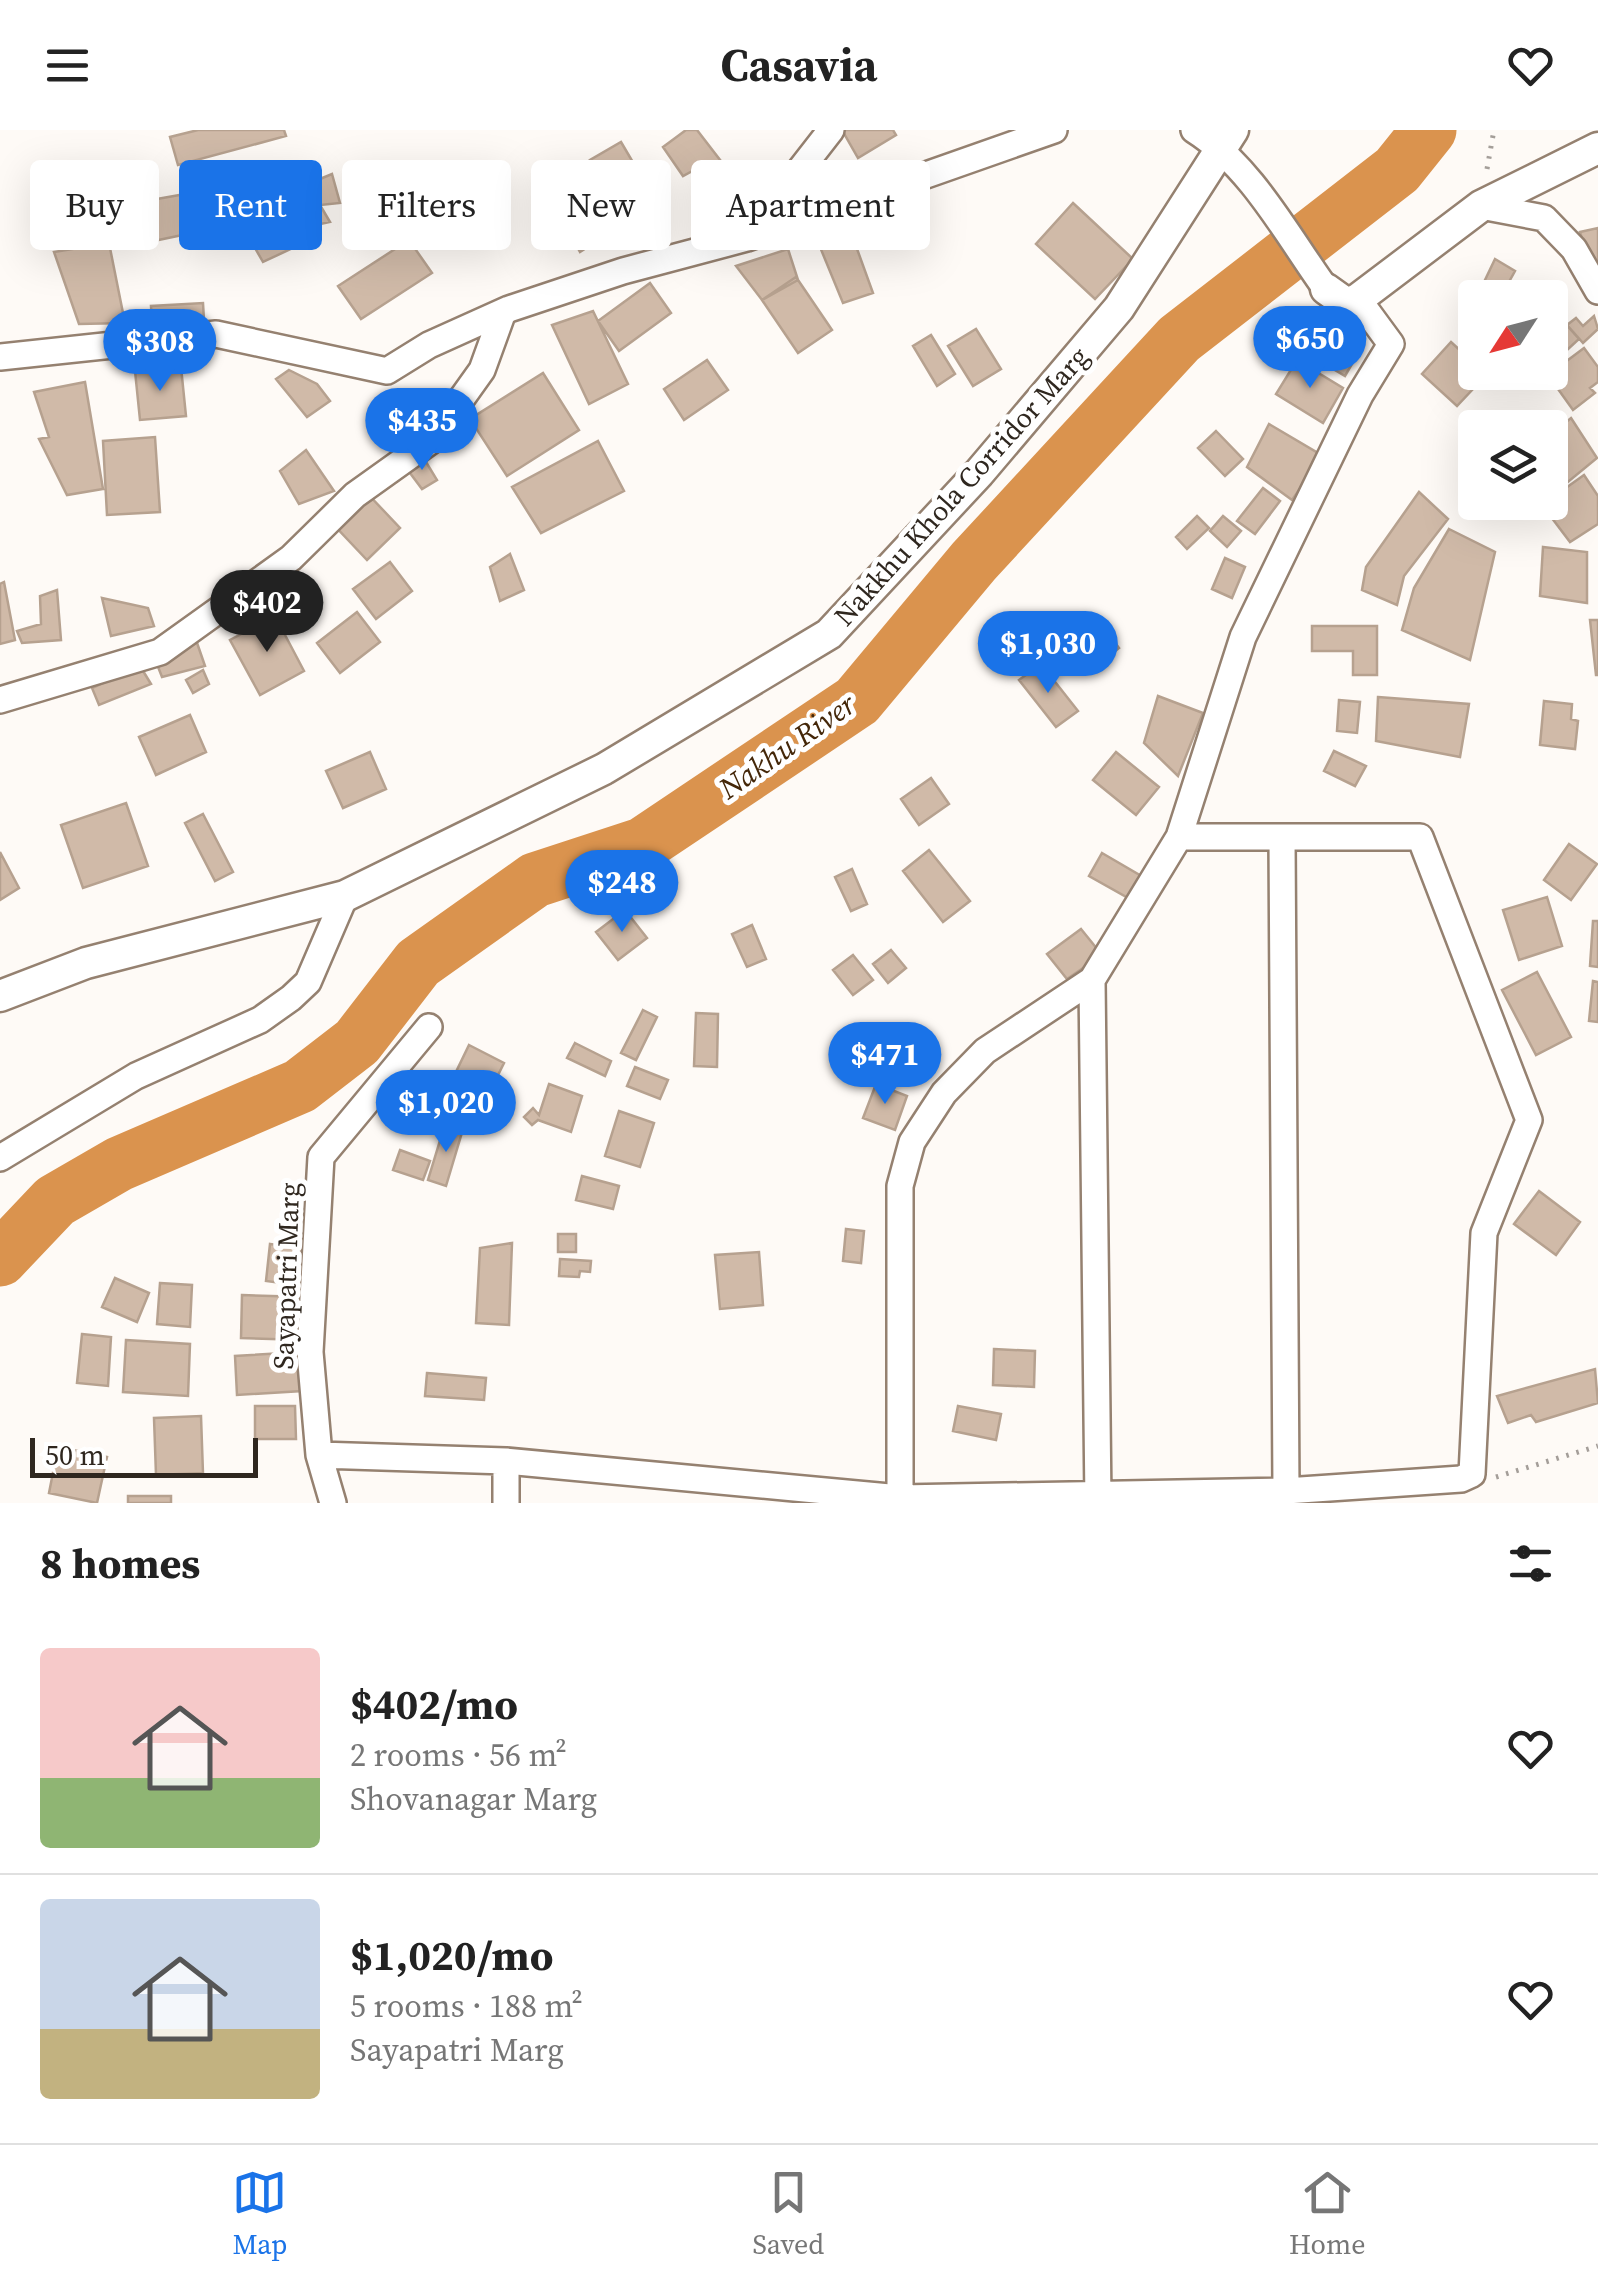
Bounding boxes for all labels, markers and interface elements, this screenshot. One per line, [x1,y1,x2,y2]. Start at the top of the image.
text: Casavia [721,34,877,96]
icon: menu [40,38,95,93]
icon: heart [1503,38,1558,93]
chip: Buy [30,160,159,250]
chip: Rent [179,160,322,250]
chip: Filters [342,160,511,250]
chip: New [531,160,671,250]
chip: Apartment [691,160,930,250]
north arrow [1458,280,1568,390]
map controls [1458,280,1568,520]
pin: $650 [1251,306,1369,391]
pin: $308 [101,309,219,394]
text: $650 [1275,316,1345,360]
text: $308 [125,319,195,363]
street label: Nakkhu Khola Corridor Marg [825,338,1097,634]
pin: $435 [363,388,481,473]
text: $435 [387,398,457,442]
button: layers [1458,410,1568,520]
pin: $402 [208,570,326,655]
text: $402 [232,580,302,624]
pin: $1,030 [967,611,1129,696]
text: $1,030 [1000,621,1096,665]
water label: Nakhu River [710,683,864,809]
pin: $248 [563,850,681,935]
text: $248 [587,860,657,904]
pin: $471 [826,1022,944,1107]
text: $471 [850,1032,920,1076]
pin: $1,020 [365,1070,527,1155]
text: $1,020 [398,1080,494,1124]
street label: Sayapatri Marg [264,1182,308,1370]
scale bar [30,1433,258,1478]
text: 50 m [45,1436,105,1474]
text: 8 homes [40,1534,200,1592]
icon: filters [1503,1536,1558,1591]
text: $402/mo [350,1675,518,1733]
icon: home [120,1688,240,1808]
icon: heart [1503,1721,1558,1776]
text: 2 rooms · 56 m² [350,1733,567,1777]
text: Shovanagar Marg [350,1777,597,1821]
text: $1,020/mo [350,1926,553,1984]
icon: home [120,1939,240,2059]
icon: heart [1503,1972,1558,2027]
text: 5 rooms · 188 m² [350,1984,583,2028]
text: Sayapatri Marg [350,2028,564,2072]
tab: Map [232,2165,287,2263]
tab: Saved [752,2165,824,2263]
tab: Home [1289,2165,1366,2263]

